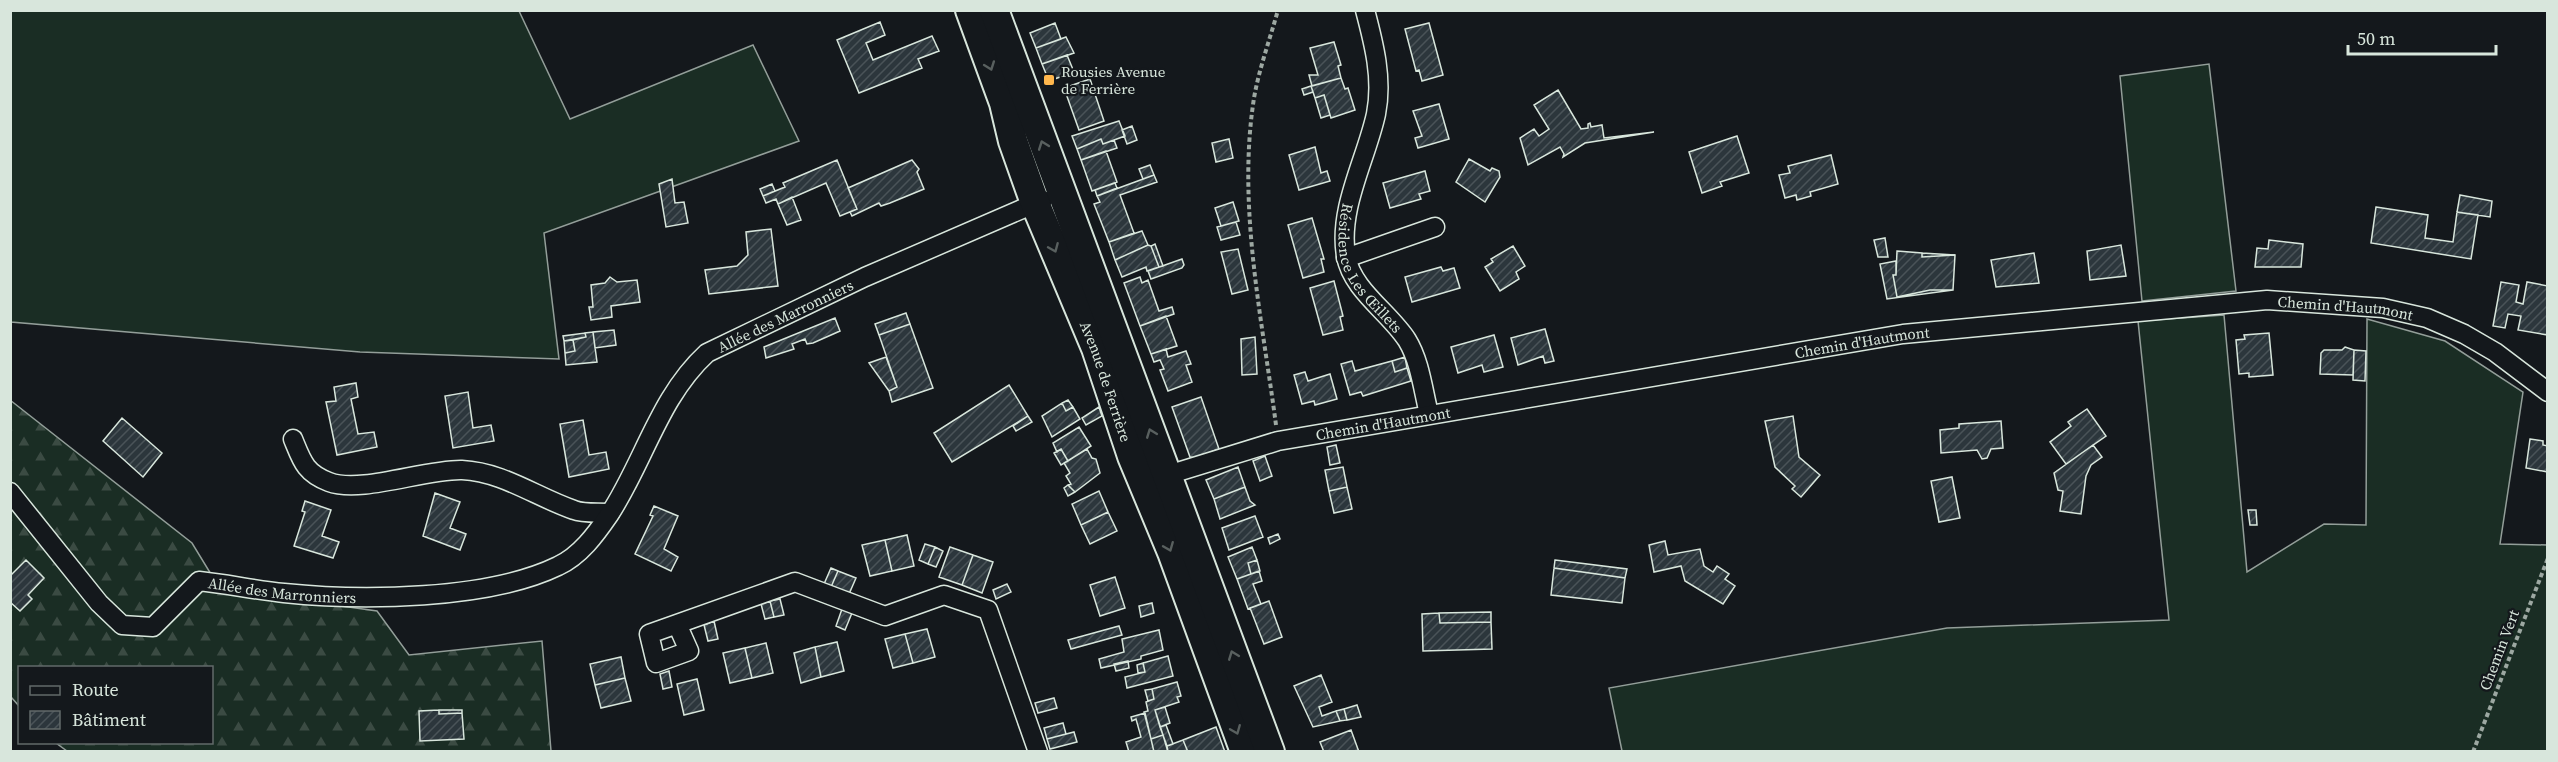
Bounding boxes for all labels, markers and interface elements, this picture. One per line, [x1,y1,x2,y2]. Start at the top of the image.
scale bar [2348,18,2496,56]
text: 50 m [2357,26,2395,51]
one-way arrow [983,60,996,70]
place label: Rousies Avenue de Ferrière [1061,61,1166,99]
marker: Rousies Avenue de Ferrière [1042,73,1056,87]
one-way arrow [1038,140,1051,150]
street label: Résidence Les Œillets [1334,202,1408,337]
one-way arrow [1047,241,1059,252]
street label: Allée des Marronniers [714,274,857,357]
street label: Chemin d'Hautmont [2277,290,2415,325]
street label: Avenue de Ferrière [1075,318,1137,445]
street label: Chemin d'Hautmont [1793,321,1930,363]
street label: Chemin d'Hautmont [1314,401,1452,445]
one-way arrow [1146,428,1158,439]
one-way arrow [1162,541,1174,552]
street label: Allée des Marronniers [207,572,356,608]
street label: Chemin Vert [2474,607,2524,693]
one-way arrow [1228,651,1240,662]
legend [18,666,213,744]
text: Route [72,677,119,702]
text: Bâtiment [72,707,146,732]
one-way arrow [1229,724,1241,735]

